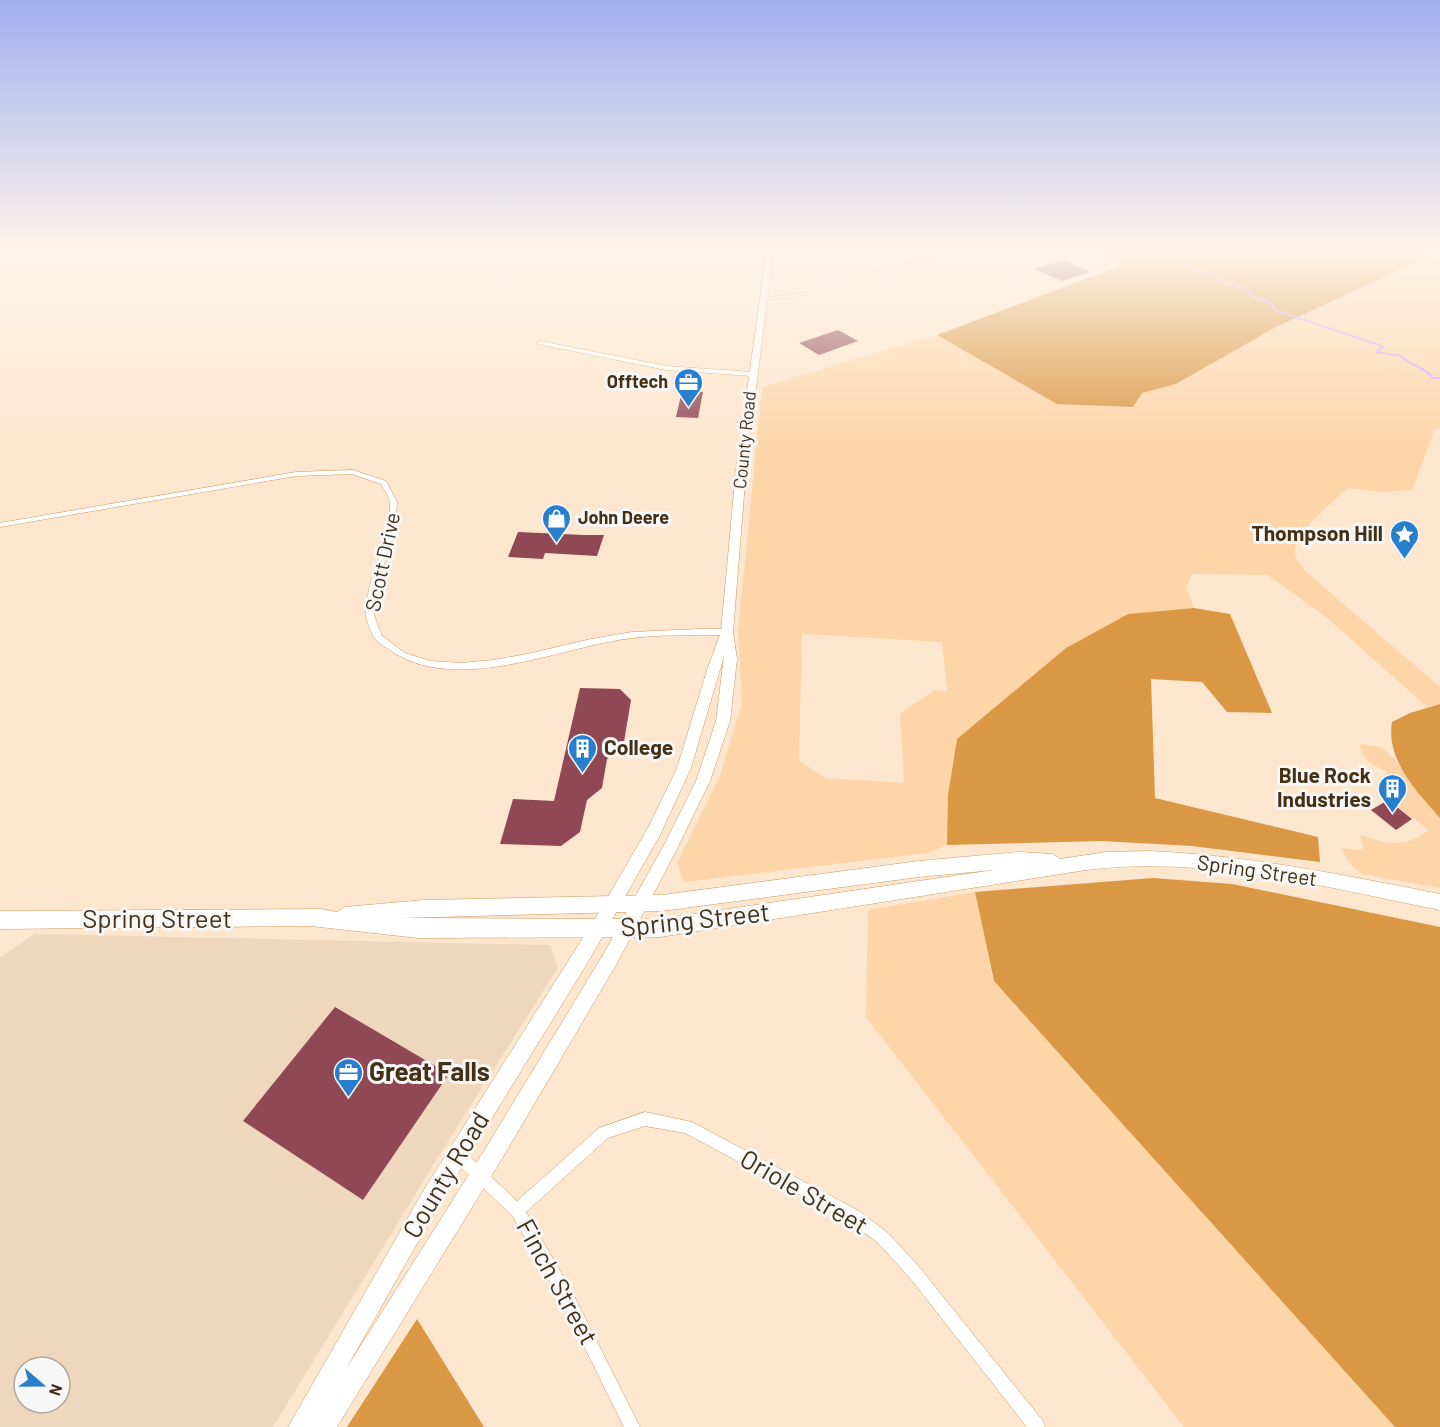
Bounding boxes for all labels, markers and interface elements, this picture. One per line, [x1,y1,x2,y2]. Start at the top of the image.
office icon: Offtech [673,366,705,408]
place label: Offtech [607,370,668,392]
street label: County Road [728,390,760,490]
shop icon: John Deere [541,502,573,544]
place label: John Deere [578,506,669,528]
street label: Scott Drive [359,510,404,614]
place icon: Thompson Hill [1388,518,1420,560]
place label: Thompson Hill [1251,520,1383,545]
building icon: College [567,732,599,774]
place label: College [604,734,673,759]
place label: Blue Rock Industries [1277,762,1371,811]
building icon: Blue Rock Industries [1376,772,1408,814]
street label: Spring Street [1196,849,1319,890]
street label: Spring Street [619,895,771,942]
street label: Spring Street [82,902,232,933]
place label: Great Falls [369,1055,490,1086]
office icon: Great Falls [332,1056,364,1098]
street label: County Road [395,1105,495,1243]
street label: Oriole Street [735,1142,874,1240]
street label: Finch Street [511,1213,606,1350]
north arrow [12,1355,72,1415]
text: N [46,1382,67,1399]

